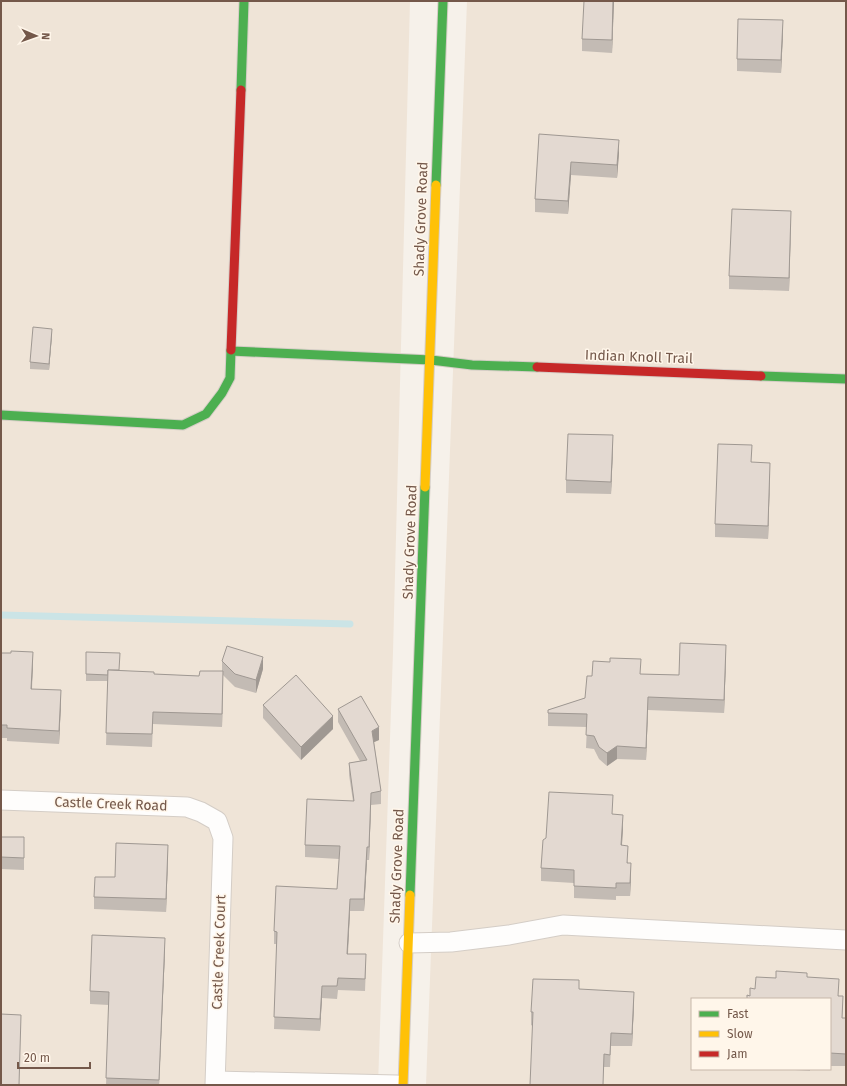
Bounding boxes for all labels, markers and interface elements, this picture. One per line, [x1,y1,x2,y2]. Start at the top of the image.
north arrow [16,16,56,56]
text: N [39,32,52,40]
street label: Shady Grove Road [411,161,431,277]
street label: Indian Knoll Trail [585,347,693,367]
street label: Shady Grove Road [400,484,420,600]
street label: Castle Creek Road [54,794,168,814]
street label: Shady Grove Road [387,808,407,924]
street label: Castle Creek Court [208,893,230,1010]
legend [691,998,831,1070]
text: Fast [727,1007,749,1021]
text: Slow [727,1027,753,1041]
scale bar [18,1044,90,1070]
text: Jam [727,1047,747,1061]
text: 20 m [24,1051,50,1065]

